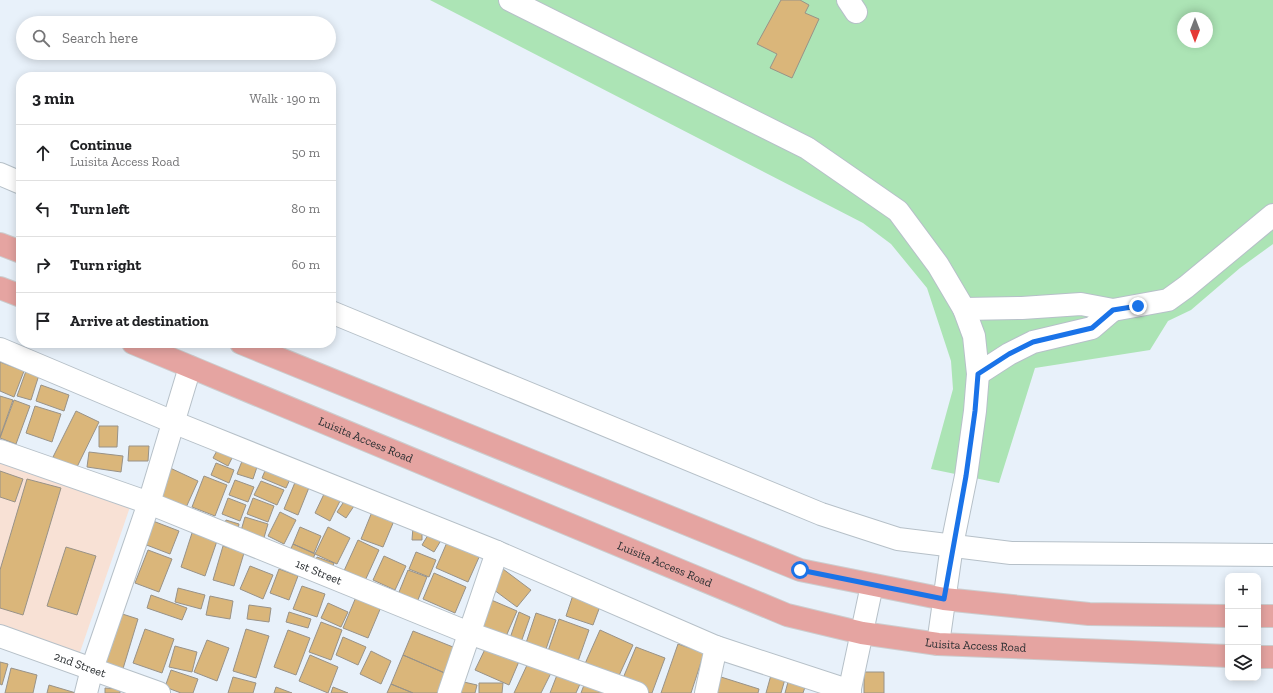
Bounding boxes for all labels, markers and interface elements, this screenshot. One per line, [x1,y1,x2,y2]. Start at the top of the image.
north arrow [1177,12,1213,48]
search box [16,16,336,60]
icon: search [30,27,52,49]
text: Search here [62,29,138,47]
text: 3 min [32,88,74,108]
text: Walk · 190 m [250,91,320,106]
text: Continue [70,136,132,154]
icon: ahead [32,142,54,164]
text: 50 m [292,145,320,160]
text: Luisita Access Road [70,154,180,169]
icon: left [32,198,54,220]
text: Turn left [70,200,130,218]
text: 80 m [291,201,320,216]
icon: right [32,254,54,276]
text: Turn right [70,256,141,274]
text: 60 m [291,257,320,272]
route end [1129,297,1147,315]
icon: arrive [32,310,54,332]
text: Arrive at destination [70,312,209,330]
street label: Luisita Access Road [316,414,415,466]
street label: Luisita Access Road [615,538,715,590]
street label: 1st Street [294,556,344,588]
route start [791,561,809,579]
map controls [1225,573,1261,681]
button: + [1225,573,1261,609]
button: − [1225,609,1261,645]
street label: Luisita Access Road [924,635,1027,655]
button: layers [1225,645,1261,681]
street label: 2nd Street [52,649,108,681]

